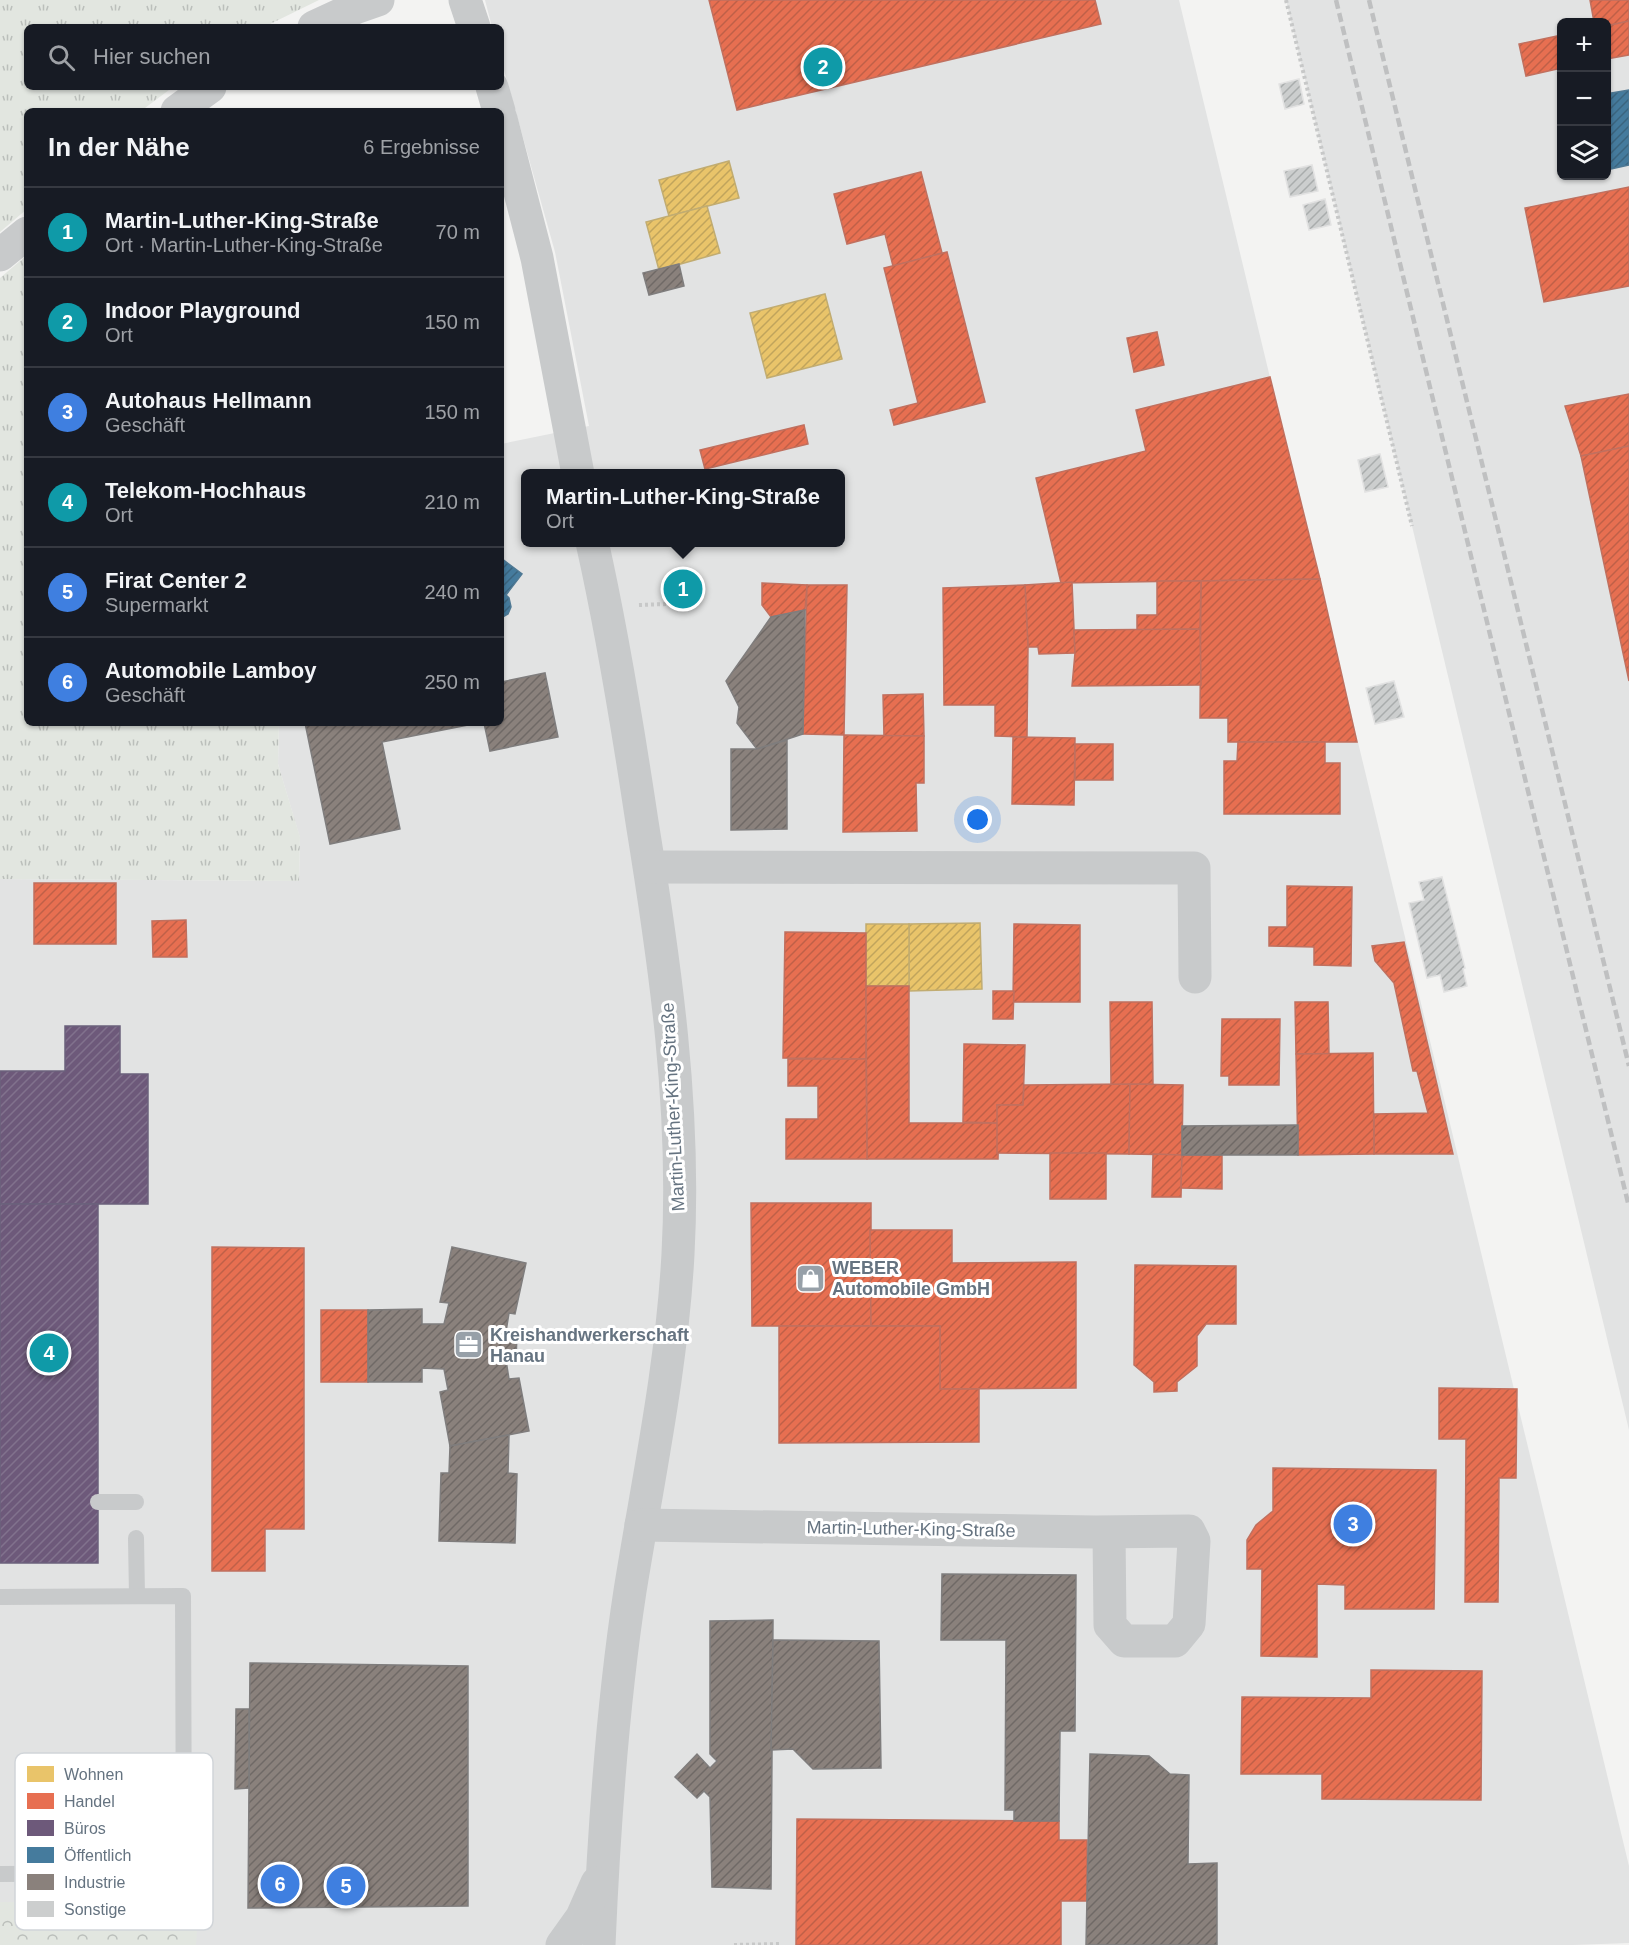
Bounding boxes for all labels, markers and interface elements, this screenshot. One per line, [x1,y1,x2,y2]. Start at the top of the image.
map controls [1557,18,1611,180]
button: + [1557,18,1611,72]
search box [24,24,504,90]
icon: search [45,41,78,74]
text: Hier suchen [93,44,210,69]
pin: 2 [804,44,842,90]
button: − [1557,72,1611,126]
button: layers [1557,126,1611,180]
text: In der Nähe [48,132,190,162]
text: 6 Ergebnisse [363,136,480,158]
text: Martin-Luther-King-Straße [105,208,379,233]
text: 1 [62,221,73,243]
text: 70 m [436,221,480,243]
text: Ort · Martin-Luther-King-Straße [105,234,383,256]
text: Indoor Playground [105,298,301,323]
text: 2 [62,311,73,333]
text: 150 m [424,311,480,333]
text: Ort [105,324,133,346]
text: Autohaus Hellmann [105,388,312,413]
text: 3 [62,401,73,423]
text: 150 m [424,401,480,423]
text: Geschäft [105,414,185,436]
popup [521,469,845,547]
text: Telekom-Hochhaus [105,478,306,503]
text: Martin-Luther-King-Straße [546,484,820,509]
text: 4 [62,491,73,513]
text: 210 m [424,491,480,513]
text: Ort [105,504,133,526]
text: Ort [546,510,574,532]
pin: 1 [664,566,702,612]
text: Firat Center 2 [105,568,247,593]
text: 5 [62,581,73,603]
text: 240 m [424,581,480,603]
text: Supermarkt [105,594,208,616]
text: Automobile Lamboy [105,658,316,683]
text: 6 [62,671,73,693]
text: 250 m [424,671,480,693]
text: Geschäft [105,684,185,706]
your location [963,805,992,834]
street label: Martin-Luther-King-Straße [658,1002,688,1212]
place label: WEBER Automobile GmbH [832,1258,990,1299]
shop icon: WEBER Automobile GmbH [795,1262,827,1294]
place label: Kreishandwerkerschaft Hanau [490,1325,689,1366]
office icon: Kreishandwerkerschaft Hanau [453,1329,485,1361]
pin: 4 [29,1330,68,1376]
pin: 3 [1334,1502,1372,1546]
street label: Martin-Luther-King-Straße [806,1517,1016,1541]
legend [15,1753,213,1930]
text: Wohnen [64,1766,123,1783]
text: Handel [64,1793,115,1810]
text: Büros [64,1820,106,1837]
text: Öffentlich [64,1847,131,1864]
pin: 6 [260,1862,300,1906]
pin: 5 [326,1864,366,1908]
text: Industrie [64,1874,125,1891]
text: Sonstige [64,1901,126,1918]

